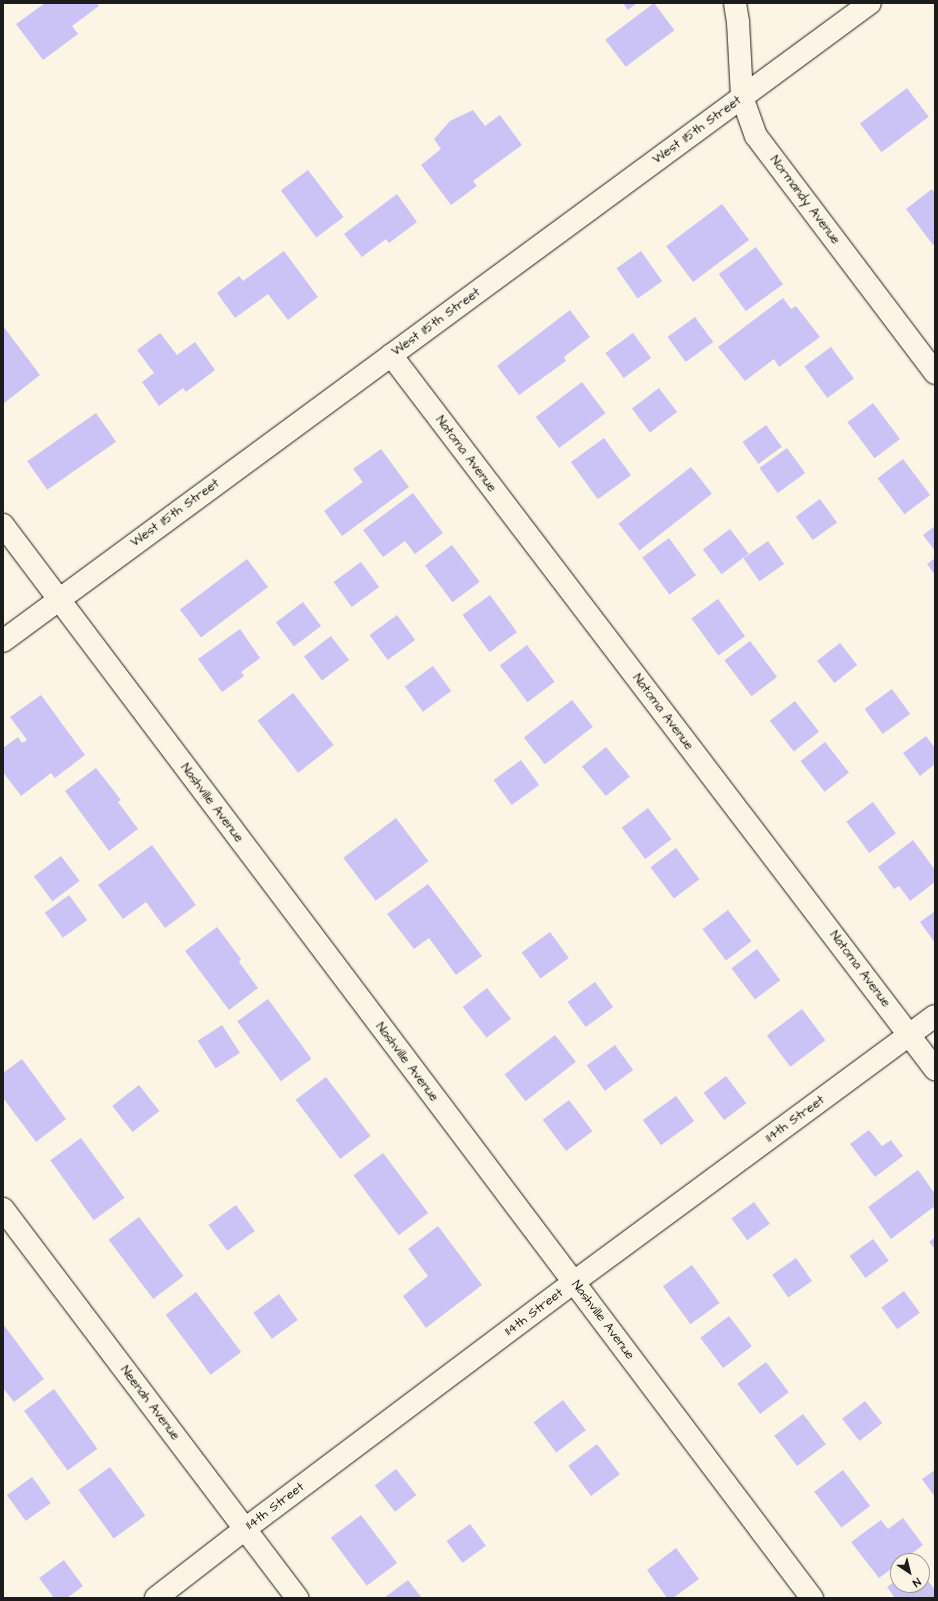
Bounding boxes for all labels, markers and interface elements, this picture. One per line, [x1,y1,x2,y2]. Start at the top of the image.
street label: West 115th Street [650,93,744,167]
street label: Normandy Avenue [767,153,843,247]
street label: West 115th Street [389,285,483,359]
street label: Natoma Avenue [432,413,500,495]
street label: West 115th Street [128,476,222,550]
street label: Natoma Avenue [629,671,697,753]
street label: Nashville Avenue [177,760,247,846]
street label: Natoma Avenue [826,928,894,1010]
street label: Nashville Avenue [372,1019,442,1105]
street label: 114th Street [762,1092,828,1146]
street label: Nashville Avenue [568,1277,638,1363]
street label: 114th Street [502,1285,566,1339]
street label: Neenah Avenue [117,1363,183,1443]
street label: 114th Street [243,1479,307,1533]
north arrow [890,1553,930,1593]
text: N [909,1574,924,1591]

